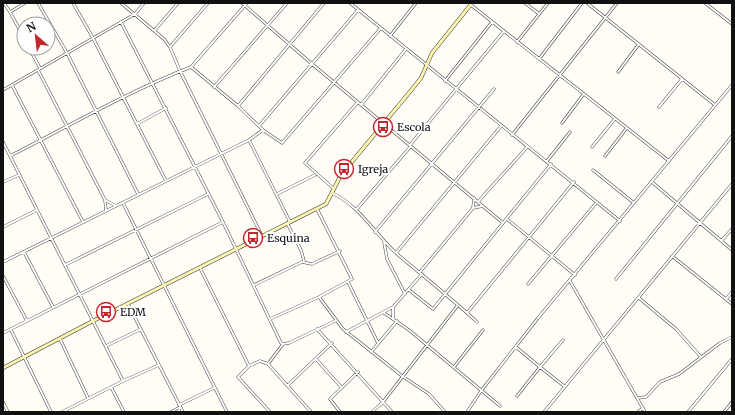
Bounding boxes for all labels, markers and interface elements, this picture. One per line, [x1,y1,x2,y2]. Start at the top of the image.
north arrow [16,16,56,56]
text: N [24,19,39,35]
bus stop icon: Escola [372,116,394,138]
place label: Escola [397,120,431,134]
bus stop icon: Igreja [333,158,355,180]
place label: Igreja [358,162,388,176]
bus stop icon: Esquina [242,227,264,249]
place label: Esquina [267,231,310,245]
bus stop icon: EDM [95,301,117,323]
place label: EDM [120,305,146,319]

